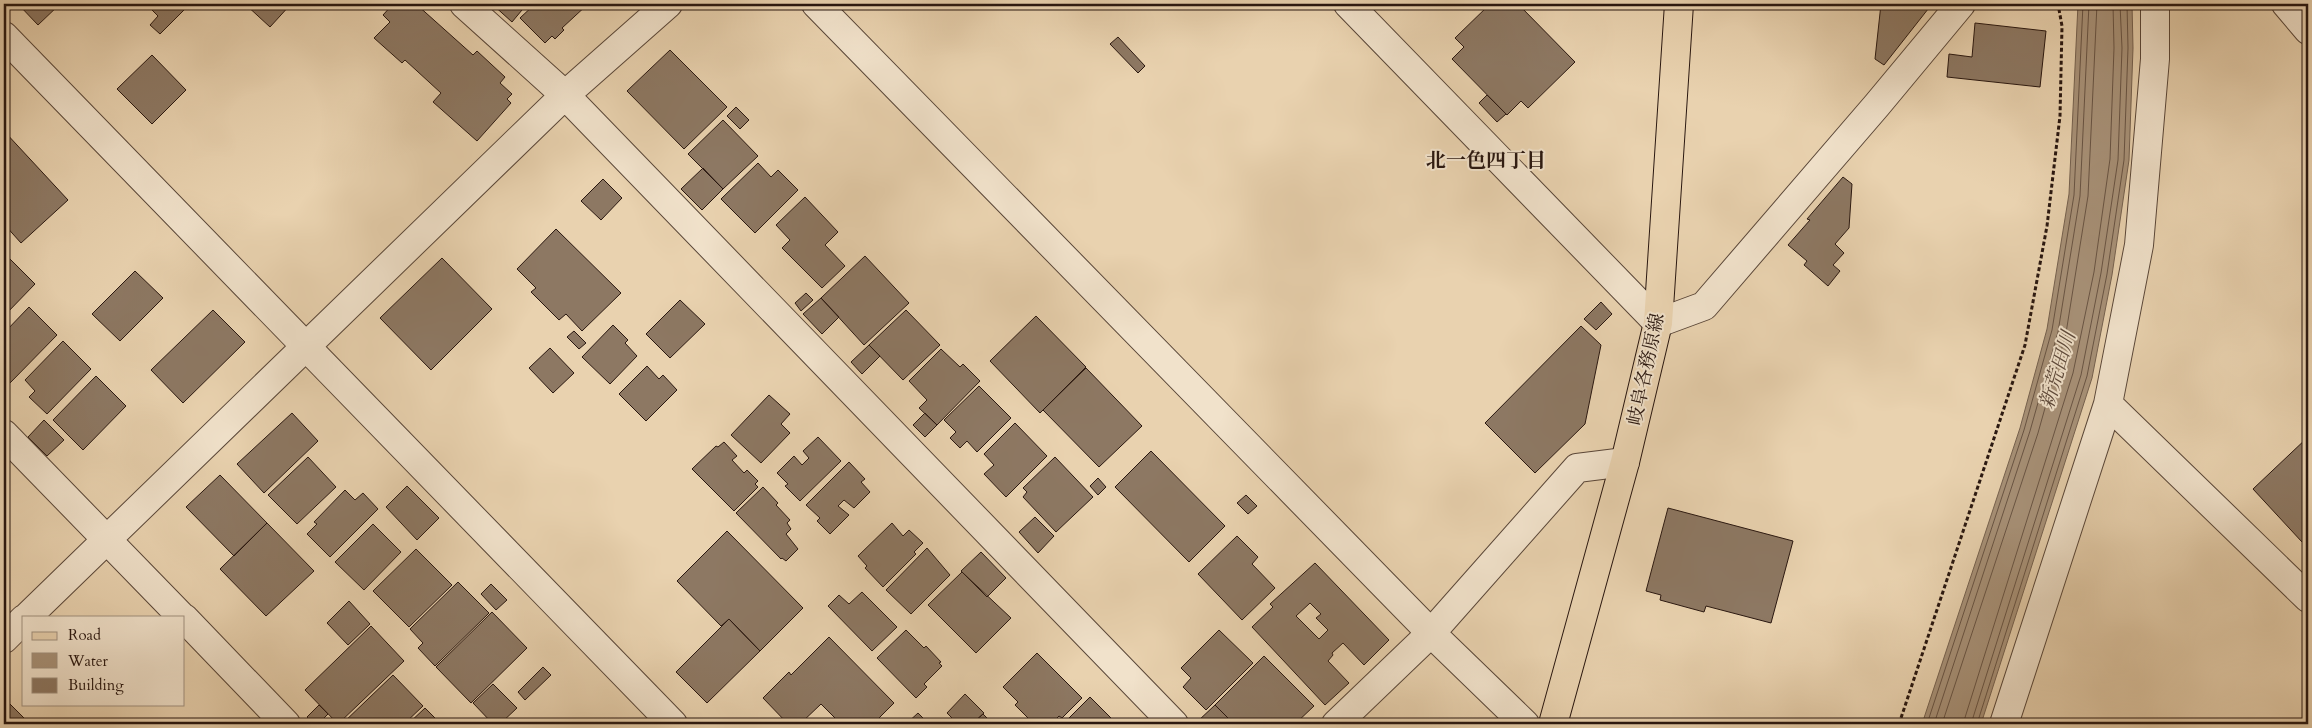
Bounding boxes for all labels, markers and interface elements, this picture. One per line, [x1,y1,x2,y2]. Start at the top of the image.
district label: 北一色四丁目 [1426,147,1546,174]
street label: 岐阜各務原線 [1621,311,1671,428]
water label: 新荒田川 [2033,326,2083,412]
legend [22,616,185,706]
text: Road [68,625,101,645]
text: Water [67,651,109,671]
text: Building [68,675,124,695]

